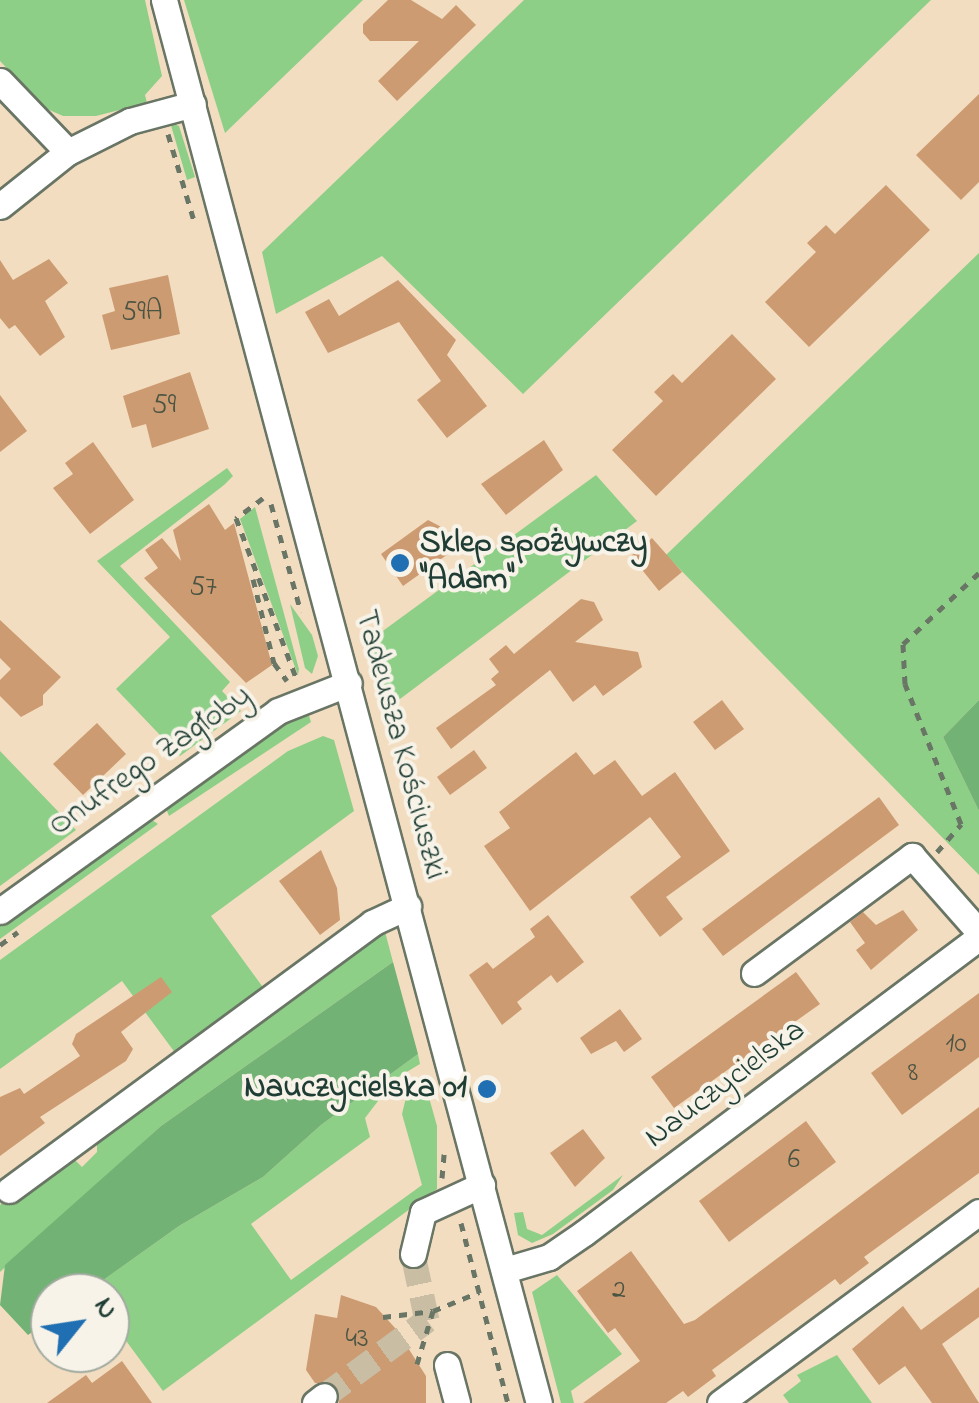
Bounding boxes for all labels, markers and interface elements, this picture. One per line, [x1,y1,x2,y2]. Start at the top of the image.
house number: 59A [121,296,163,330]
house number: 59 [152,389,176,423]
place label: Sklep spożywczy "Adam" [420,526,647,601]
marker: Sklep spożywczy "Adam" [389,552,411,574]
house number: 57 [189,571,217,605]
street label: Tadeusza Kościuszki [345,606,453,884]
street label: Onufrego Zagłoby [42,678,260,846]
street label: Nauczycielska [638,1012,814,1158]
house number: 10 [946,1028,966,1062]
house number: 8 [908,1057,918,1091]
place label: Nauczycielska 01 [244,1070,467,1108]
marker: Nauczycielska 01 [476,1078,498,1100]
house number: 6 [788,1144,800,1178]
north arrow [30,1273,130,1373]
house number: 2 [612,1274,626,1308]
text: N [82,1290,127,1327]
house number: 43 [345,1323,369,1357]

